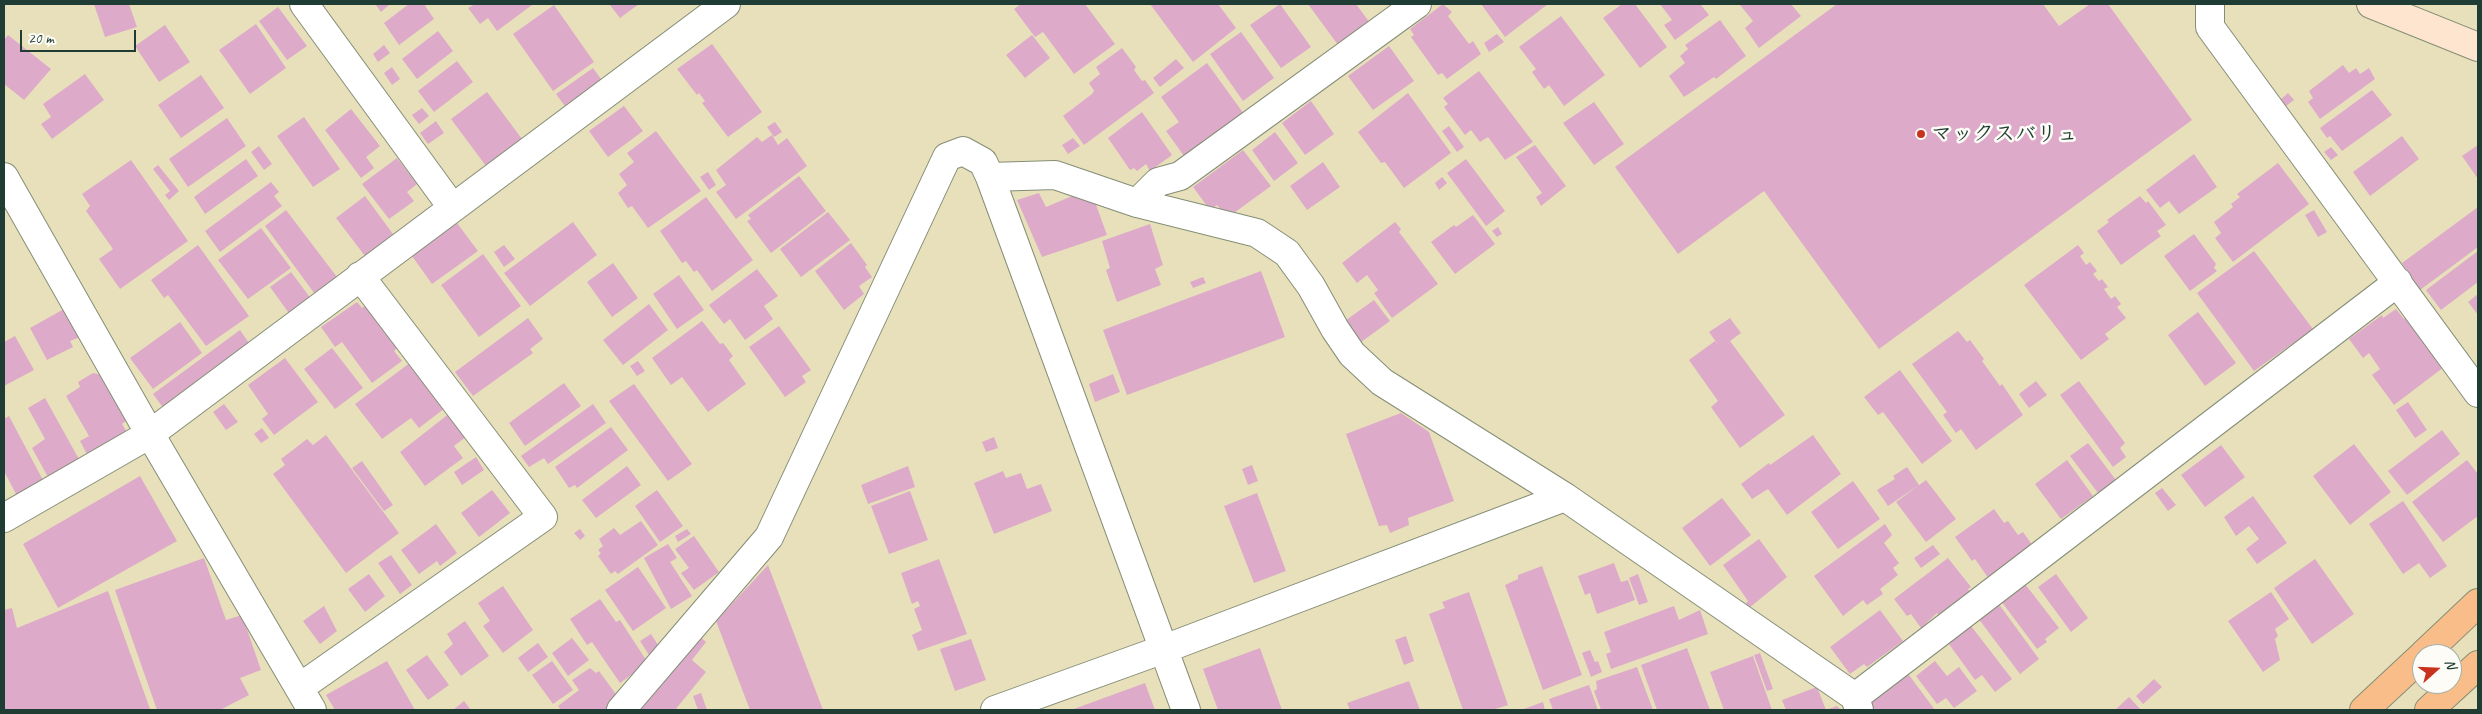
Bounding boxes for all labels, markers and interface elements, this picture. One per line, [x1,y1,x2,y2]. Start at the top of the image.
scale bar [22,20,139,52]
text: 20 m [28,29,54,48]
place label: マックスバリュ [1931,121,2078,147]
marker: マックスバリュ [1915,128,1927,140]
north arrow [2412,644,2462,694]
text: N [2441,657,2460,671]

